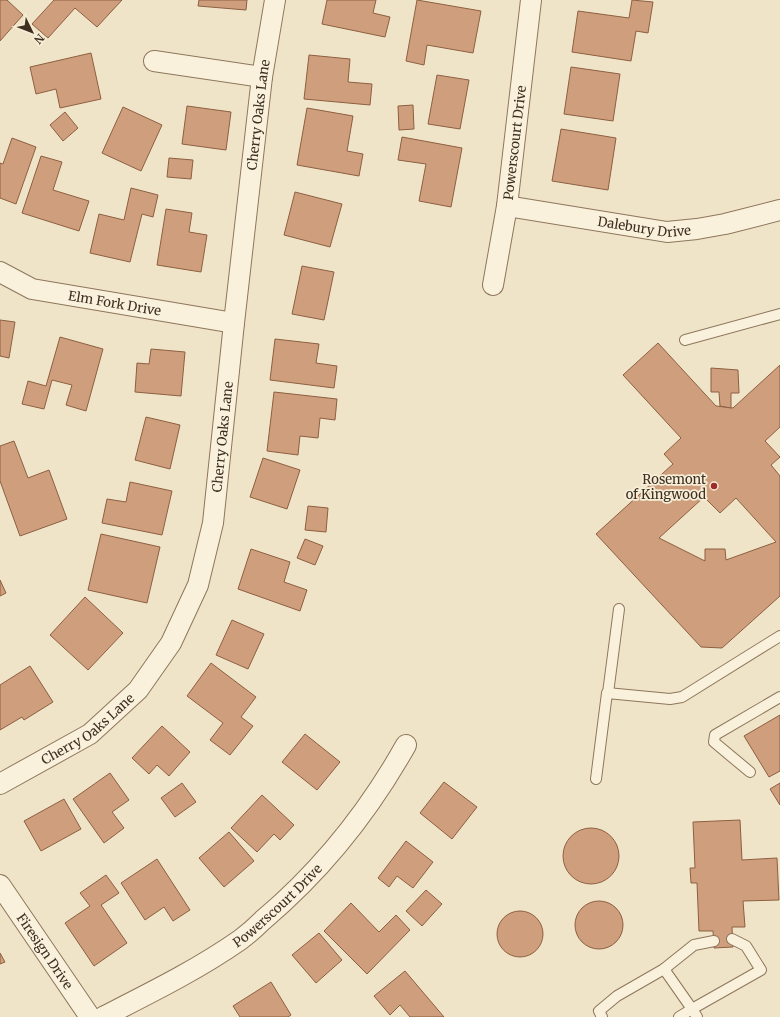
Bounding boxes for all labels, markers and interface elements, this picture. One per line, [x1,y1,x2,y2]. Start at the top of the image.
north arrow [12,12,52,52]
text: N [31,31,47,47]
street label: Cherry Oaks Lane [243,58,274,171]
street label: Powerscourt Drive [500,84,530,201]
street label: Dalebury Drive [596,213,692,241]
street label: Elm Fork Drive [67,287,163,320]
street label: Cherry Oaks Lane [208,380,237,493]
place label: Rosemont of Kingwood [626,471,706,503]
marker: Rosemont of Kingwood [709,481,719,491]
street label: Cherry Oaks Lane [38,690,138,768]
street label: Powerscourt Drive [230,860,326,951]
street label: Firesign Drive [13,910,77,993]

